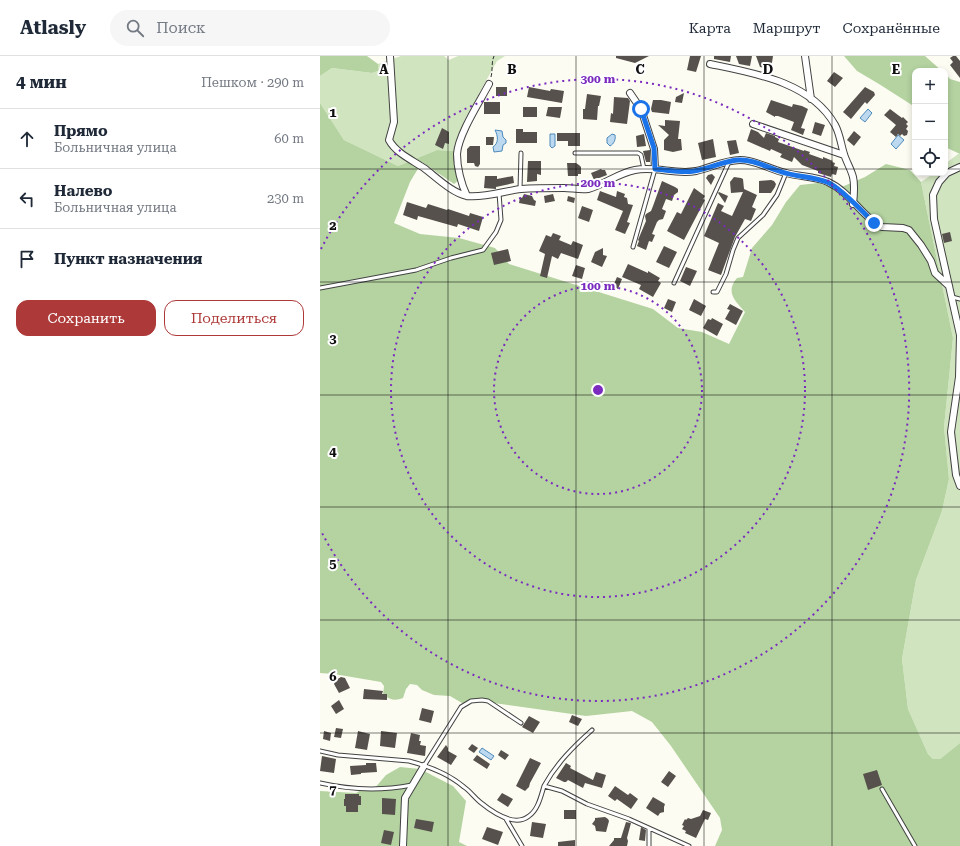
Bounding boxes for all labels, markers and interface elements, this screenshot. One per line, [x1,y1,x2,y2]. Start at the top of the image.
search box [110,10,390,46]
text: Atlasly [20,16,86,39]
icon: search [124,17,146,39]
text: Поиск [156,19,206,37]
text: Карта [689,20,731,36]
text: Маршрут [753,20,821,36]
text: Сохранённые [843,20,940,36]
text: A [379,62,389,77]
text: B [507,62,517,77]
text: C [635,62,645,77]
text: D [763,62,773,77]
text: E [892,62,900,77]
map controls [912,68,948,176]
button: + [912,68,948,104]
text: 4 мин [16,72,67,92]
text: 300 m [581,72,616,86]
text: Пешком · 290 m [201,75,304,90]
route start [632,100,650,118]
button: − [912,104,948,140]
text: 1 [329,105,337,120]
text: Прямо [54,122,108,140]
icon: ahead [16,128,38,150]
text: 60 m [274,131,304,146]
text: Больничная улица [54,140,177,155]
button: locate [912,140,948,176]
text: 200 m [581,176,616,190]
text: Налево [54,182,113,200]
icon: left [16,188,38,210]
text: 230 m [267,191,304,206]
text: Больничная улица [54,200,177,215]
route end [865,214,883,232]
text: 2 [329,218,337,233]
icon: arrive [16,248,38,270]
text: Пункт назначения [54,250,202,268]
text: 100 m [581,279,616,293]
button: Сохранить [16,300,156,336]
button: Поделиться [164,300,304,336]
text: 3 [329,331,337,346]
centre of rings [591,383,605,397]
text: 4 [329,444,337,459]
text: 5 [329,556,337,571]
text: 6 [329,669,337,684]
text: 7 [329,782,337,797]

